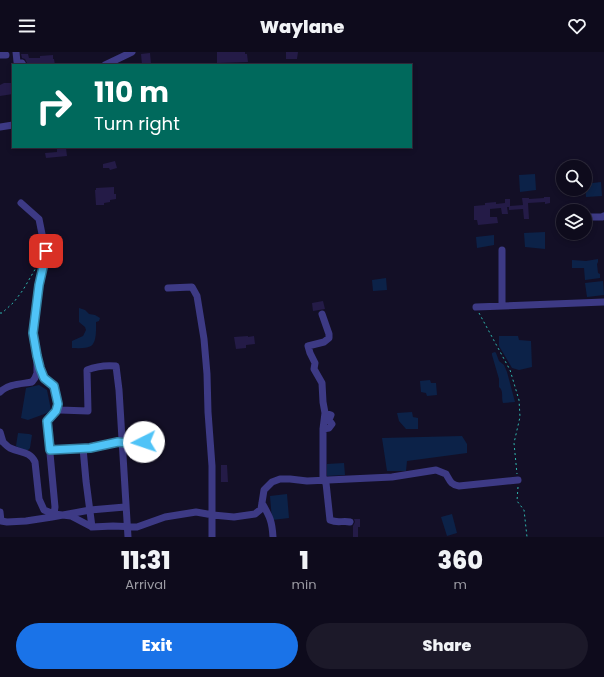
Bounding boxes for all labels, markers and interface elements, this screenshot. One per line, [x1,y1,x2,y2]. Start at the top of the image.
text: Waylane [260,14,344,39]
icon: menu [16,15,38,37]
icon: heart [566,15,588,37]
text: 110 m [94,73,169,112]
icon: right [28,80,80,132]
text: Turn right [94,111,180,136]
map controls [556,160,592,240]
button: search [556,160,592,196]
button: layers [556,204,592,240]
pin [29,234,63,268]
icon: arrive [35,240,57,262]
position arrow [123,421,165,463]
text: 11:31 [121,544,171,577]
text: 1 [299,544,309,577]
text: 360 [437,544,483,577]
text: Arrival [125,575,166,594]
text: min [292,575,317,594]
text: m [454,575,467,594]
button: Exit [16,623,298,669]
button: Share [306,623,588,669]

